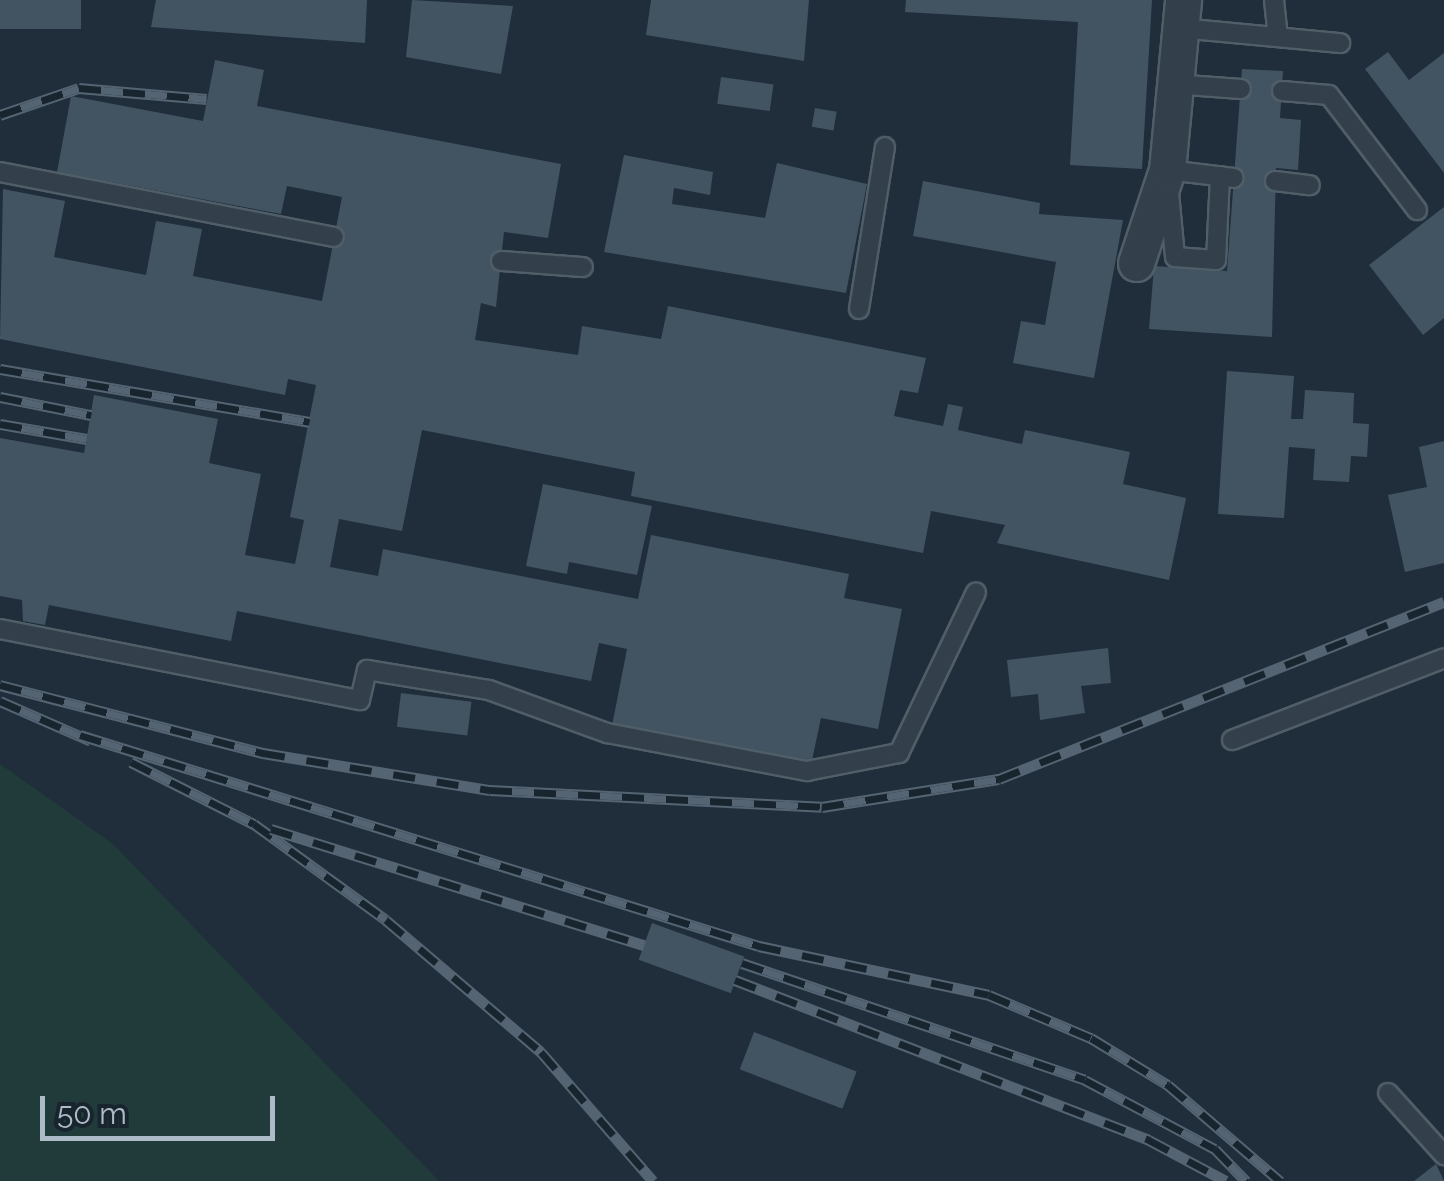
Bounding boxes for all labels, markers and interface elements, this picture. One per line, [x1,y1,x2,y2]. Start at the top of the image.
scale bar [45,1076,280,1138]
text: 50 m [57,1096,127,1131]

